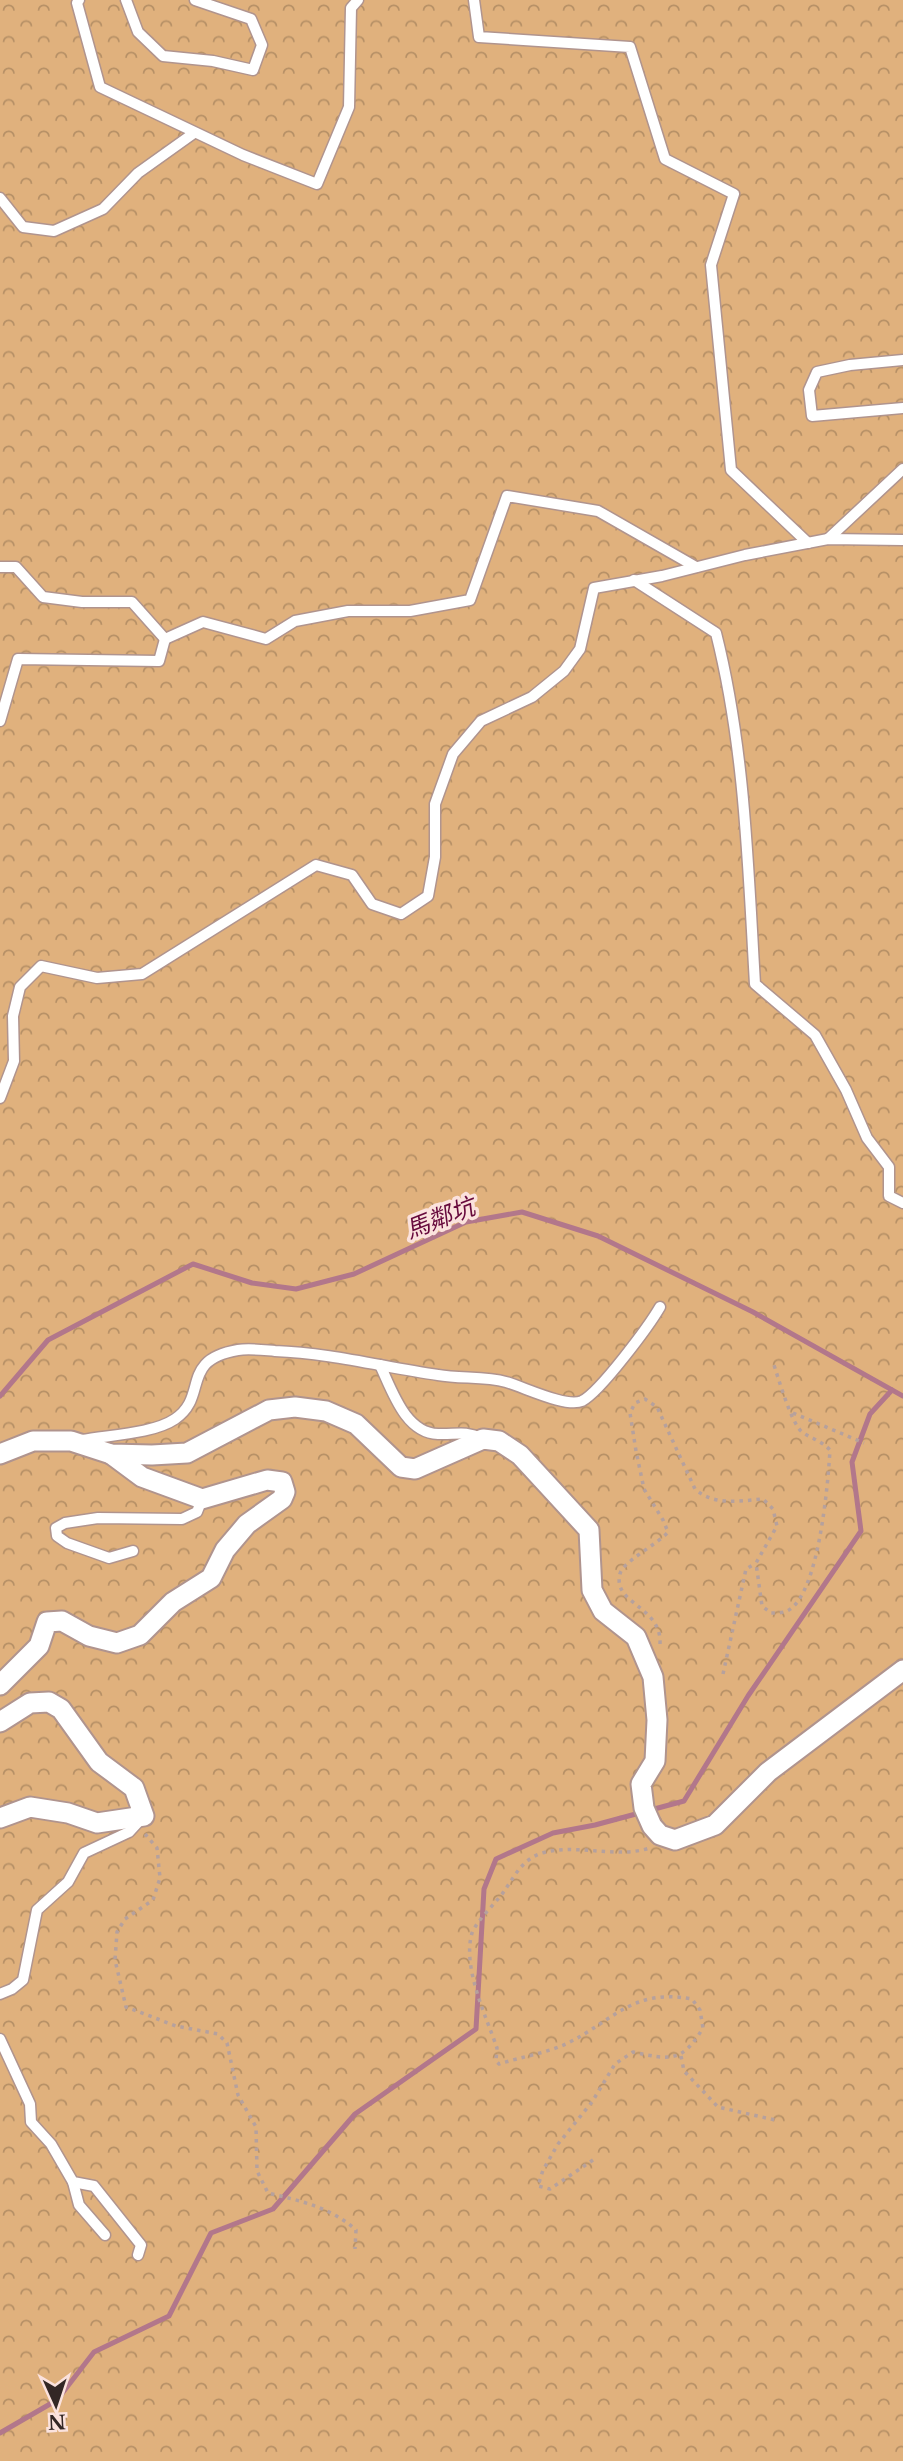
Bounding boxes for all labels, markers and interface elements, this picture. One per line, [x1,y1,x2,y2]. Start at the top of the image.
water label: 馬鄰坑 [401,1190,482,1244]
north arrow [21,2370,91,2440]
text: N [47,2410,66,2433]

